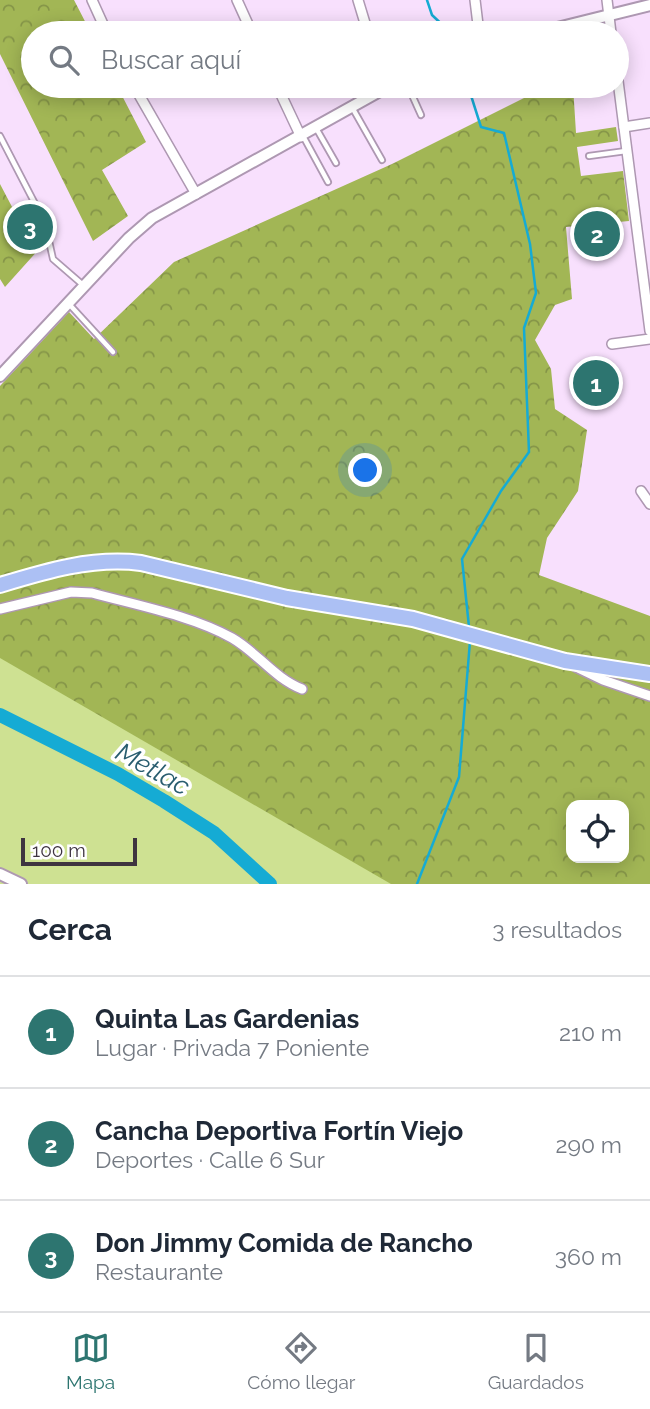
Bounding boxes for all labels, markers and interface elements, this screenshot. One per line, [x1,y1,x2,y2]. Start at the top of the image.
search box [21,21,629,98]
icon: search [45,41,83,79]
text: Buscar aquí [101,45,241,75]
pin: 3 [7,201,53,253]
pin: 2 [574,208,620,260]
pin: 1 [573,357,619,409]
your location [348,453,382,487]
water label: Metlac [111,737,195,802]
map controls [566,800,629,863]
button: locate [566,800,629,863]
scale bar [21,835,136,867]
text: 100 m [32,839,86,861]
text: Cerca [28,912,112,947]
text: 3 resultados [492,916,622,943]
text: Quinta Las Gardenias [95,1004,359,1034]
text: 1 [45,1019,57,1046]
text: 210 m [559,1019,622,1046]
text: Lugar · Privada 7 Poniente [95,1034,369,1061]
text: Cancha Deportiva Fortín Viejo [95,1116,463,1146]
text: 2 [45,1131,57,1158]
text: 290 m [555,1131,622,1158]
text: Deportes · Calle 6 Sur [95,1146,325,1173]
text: Don Jimmy Comida de Rancho [95,1228,473,1258]
text: 3 [45,1243,57,1270]
text: 360 m [555,1243,622,1270]
text: Restaurante [95,1258,223,1285]
tab: Mapa [66,1329,115,1393]
tab: Cómo llegar [247,1329,356,1393]
tab: Guardados [488,1329,584,1393]

